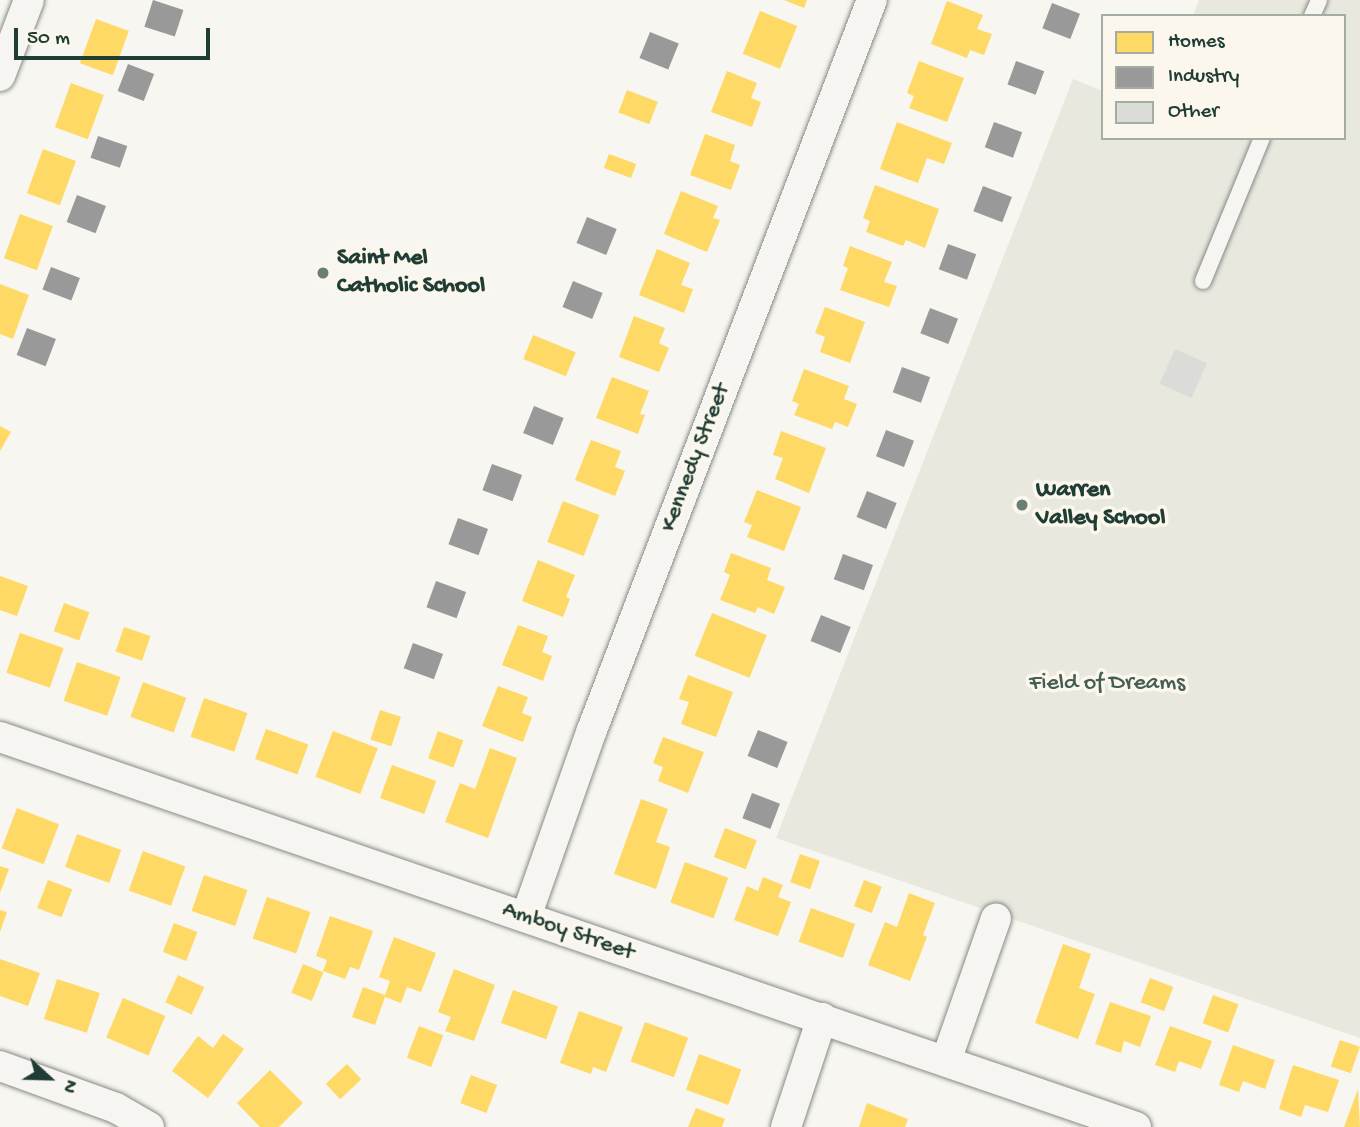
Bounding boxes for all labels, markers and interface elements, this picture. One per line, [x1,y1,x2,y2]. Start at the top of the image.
scale bar [18,14,214,58]
legend [1101,14,1346,140]
text: 50 m [27,27,70,52]
text: Homes [1168,30,1224,55]
text: Industry [1168,65,1239,90]
text: Other [1168,100,1219,125]
place label: Saint Mel Catholic School [337,245,485,301]
marker: Saint Mel Catholic School [315,265,331,281]
street label: Kennedy Street [655,380,737,536]
place label: Warren Valley School [1036,477,1166,533]
marker: Warren Valley School [1014,497,1030,513]
park label: Field of Dreams [1029,670,1185,698]
street label: Amboy Street [498,896,638,968]
north arrow [14,1043,84,1113]
text: N [56,1076,82,1096]

